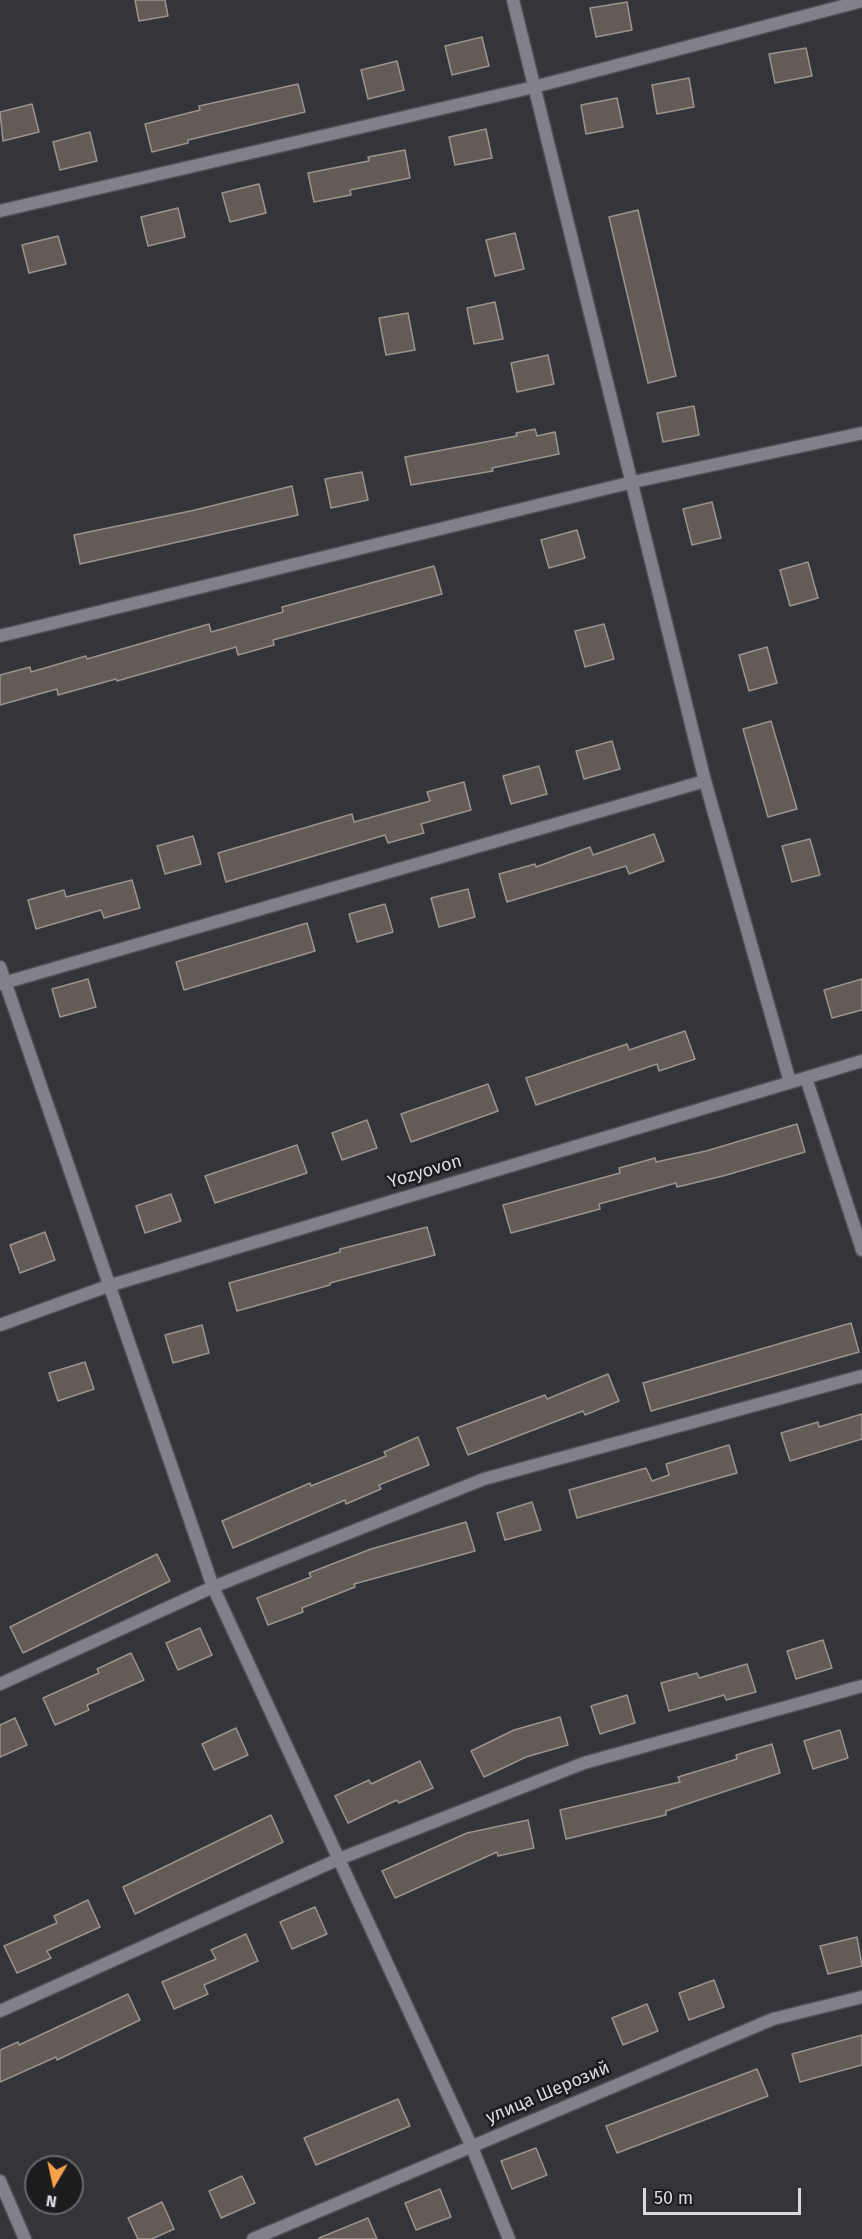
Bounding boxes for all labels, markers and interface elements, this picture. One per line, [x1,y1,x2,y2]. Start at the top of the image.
street label: Yozyovon [385,1151,465,1193]
street label: улица Шерозий [483,2057,613,2129]
north arrow [24,2155,84,2215]
scale bar [646,2176,804,2214]
text: 50 m [654,2187,693,2209]
text: N [45,2191,58,2212]

